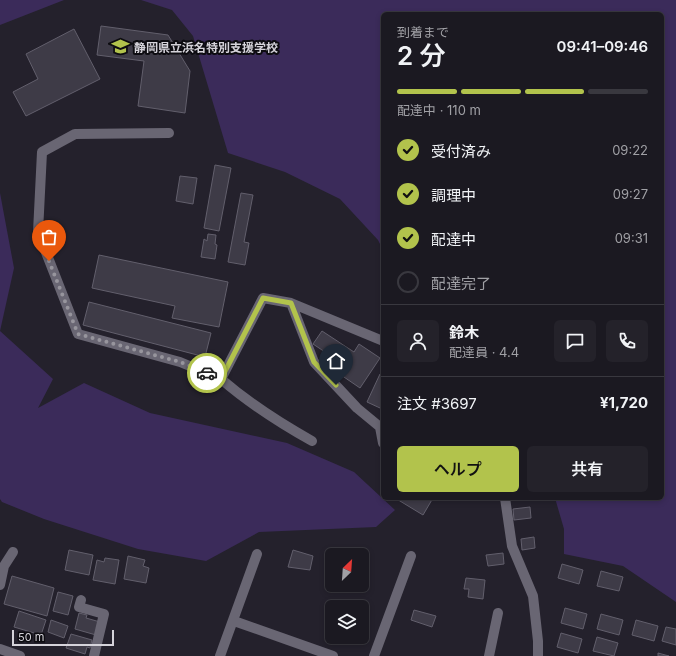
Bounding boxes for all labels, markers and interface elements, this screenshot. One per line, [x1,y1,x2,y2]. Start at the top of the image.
text: 到着まで [397,24,449,40]
school or university icon: 静岡県立浜名特別支援学校 [111,37,131,57]
text: 09:41–09:46 [557,37,648,56]
place label: 静岡県立浜名特別支援学校 [134,40,278,55]
text: 2 分 [397,40,446,71]
text: 配達中 · 110 m [397,102,481,118]
icon: check [397,139,419,161]
text: 受付済み [431,142,491,161]
text: 09:22 [612,142,648,158]
icon: check [397,183,419,205]
text: 調理中 [431,186,476,205]
text: 09:27 [613,186,648,202]
pin [32,220,66,261]
icon: bag [38,226,60,248]
icon: check [397,227,419,249]
text: 配達中 [431,230,476,249]
text: 09:31 [615,230,648,246]
text: 配達完了 [431,274,491,293]
button: person [397,320,439,362]
button: chat [554,320,596,362]
button: phone [606,320,648,362]
text: 鈴木 [449,323,479,342]
pin [319,344,353,385]
text: 配達員 · 4.4 [449,344,519,360]
icon: home [325,350,347,372]
courier [187,353,227,393]
icon: car [196,362,218,384]
text: ¥1,720 [600,393,648,412]
text: 注文 #3697 [397,394,477,413]
button: ヘルプ [397,446,519,492]
button: 共有 [527,446,648,492]
north arrow [325,548,369,592]
map controls [325,548,369,644]
button: layers [325,600,369,644]
scale bar [12,628,114,647]
text: 50 m [18,630,44,644]

